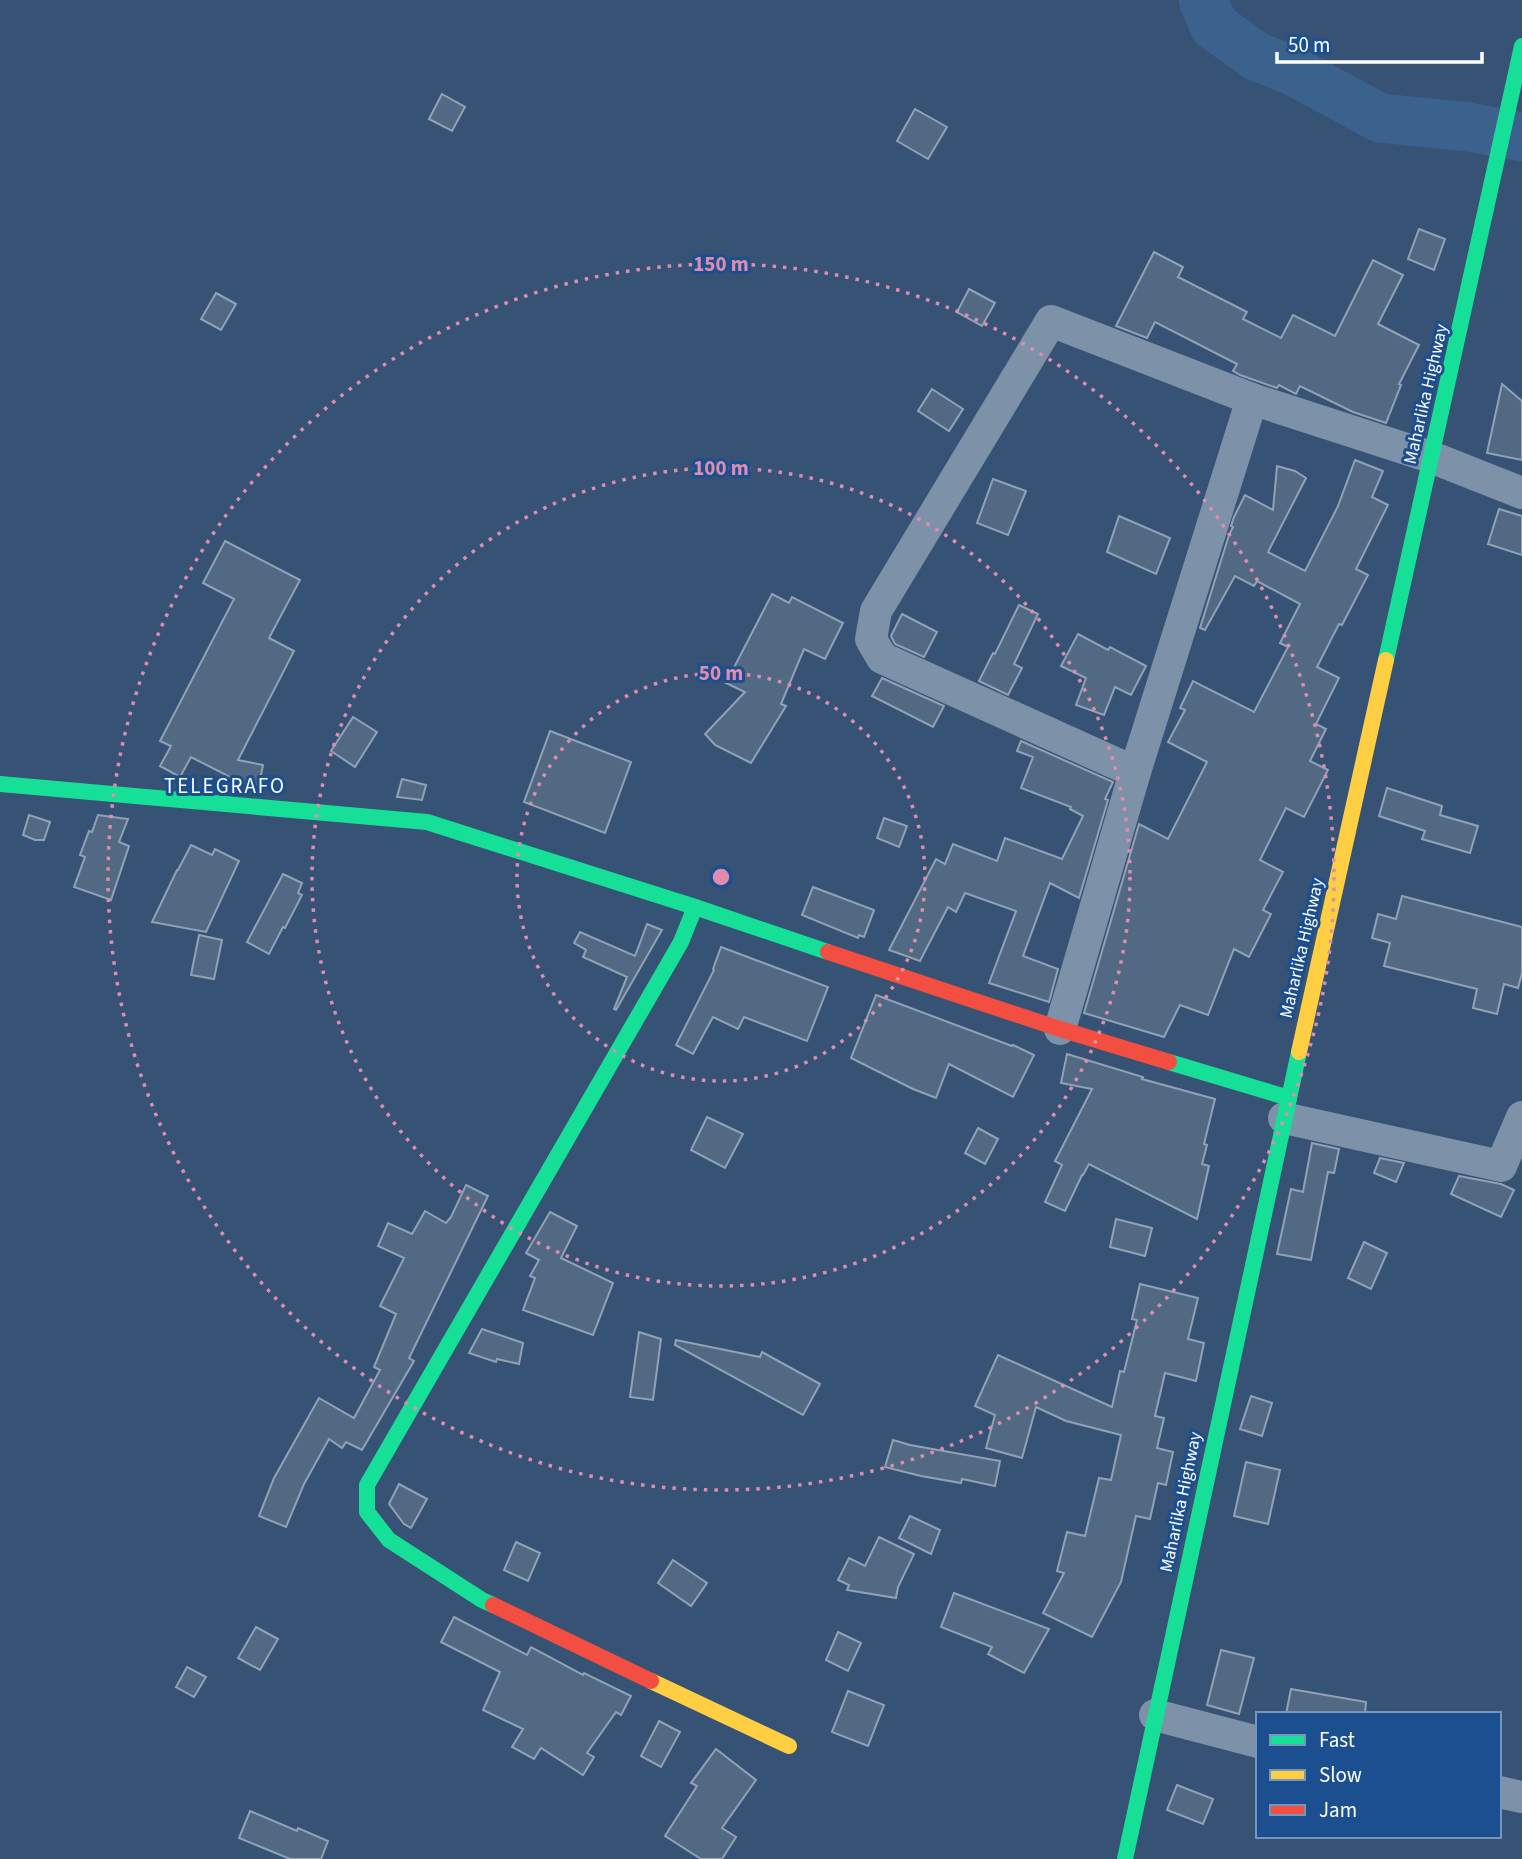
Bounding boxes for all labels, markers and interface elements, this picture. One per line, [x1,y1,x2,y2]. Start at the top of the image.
scale bar [1277,21,1482,65]
text: 50 m [1288,30,1330,60]
text: 150 m [693,249,749,279]
street label: Maharlika Highway [1398,321,1454,466]
text: 100 m [693,453,749,483]
text: 50 m [699,658,743,688]
district label: TELEGRAFO [164,771,286,801]
centre of rings [709,865,733,889]
street label: Maharlika Highway [1274,875,1330,1020]
street label: Maharlika Highway [1154,1429,1208,1575]
legend [1256,1712,1501,1838]
text: Fast [1319,1725,1355,1755]
text: Slow [1319,1760,1362,1790]
text: Jam [1319,1795,1357,1825]

